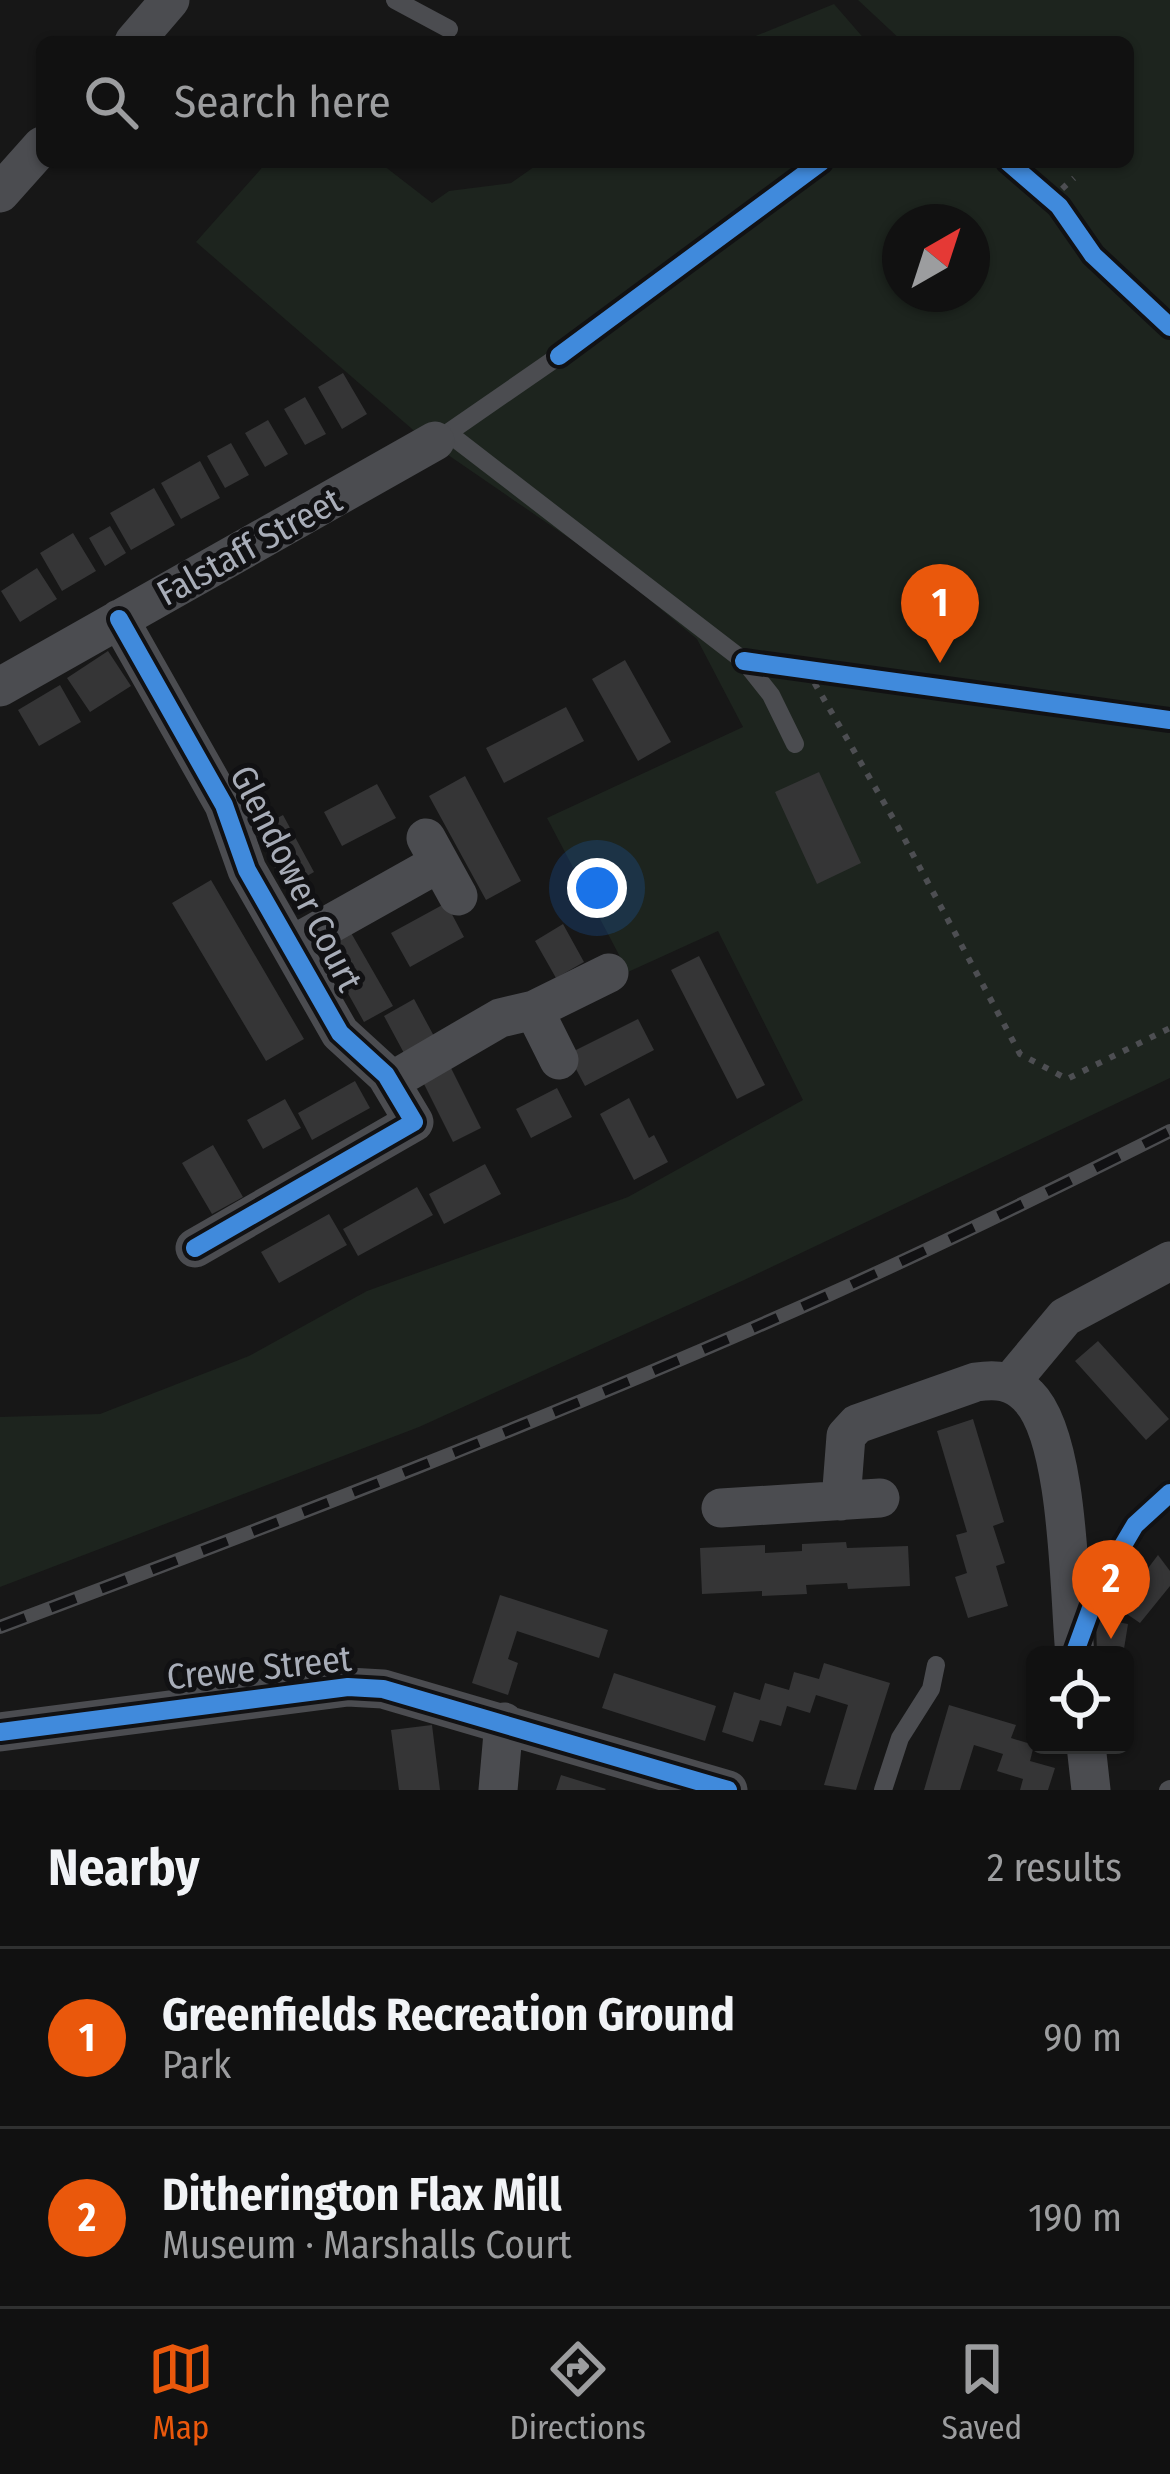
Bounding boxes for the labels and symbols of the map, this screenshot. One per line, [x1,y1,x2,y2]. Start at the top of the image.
north arrow [882,204,990,312]
street label: Falstaff Street [150,478,350,616]
pin: 1 [901,564,979,663]
street label: Glendower Court [220,758,372,999]
your location [567,858,627,918]
pin: 2 [1072,1540,1150,1639]
street label: Crewe Street [165,1636,354,1700]

